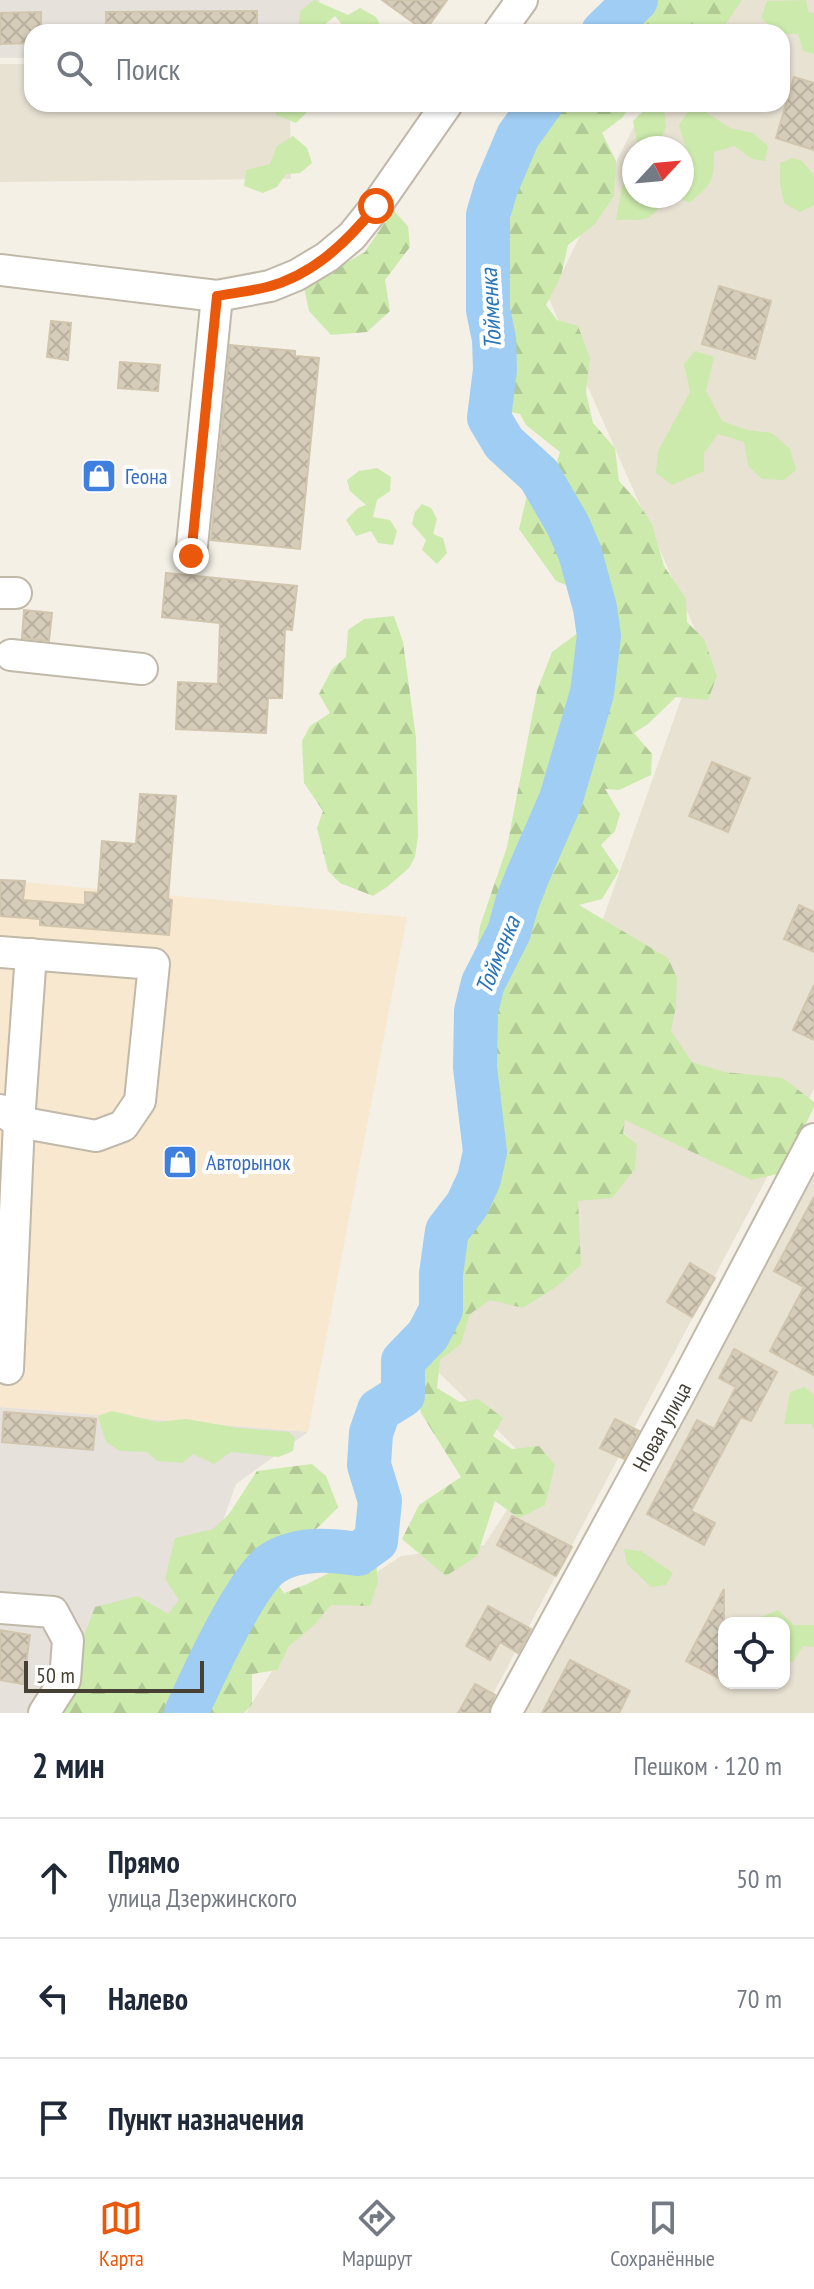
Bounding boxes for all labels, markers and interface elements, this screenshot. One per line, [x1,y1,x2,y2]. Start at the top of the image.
search box [24,24,790,112]
icon: search [52,46,96,90]
text: Поиск [116,49,180,88]
north arrow [622,136,694,208]
route start [358,188,394,224]
water label: Тойменка [473,266,508,350]
shop icon: Геона [80,457,118,495]
place label: Геона [125,462,168,490]
route end [173,538,209,574]
water label: Тойменка [468,910,528,998]
shop icon: Авторынок [161,1143,199,1181]
place label: Авторынок [206,1148,291,1176]
street label: Новая улица [626,1377,697,1476]
map controls [718,1617,790,1689]
button: locate [718,1617,790,1689]
scale bar [24,1657,204,1693]
text: 50 m [36,1661,75,1689]
text: 2 мин [32,1743,105,1787]
text: Пешком · 120 m [633,1749,782,1782]
text: Прямо [108,1842,180,1881]
icon: ahead [32,1856,76,1900]
text: 50 m [736,1862,782,1895]
text: улица Дзержинского [108,1881,297,1914]
icon: left [32,1976,76,2020]
text: Налево [108,1979,188,2018]
text: 70 m [736,1982,782,2015]
icon: arrive [32,2096,76,2140]
text: Пункт назначения [108,2099,304,2138]
tab: Карта [99,2196,144,2272]
tab: Маршрут [342,2196,412,2272]
tab: Сохранённые [610,2196,715,2272]

